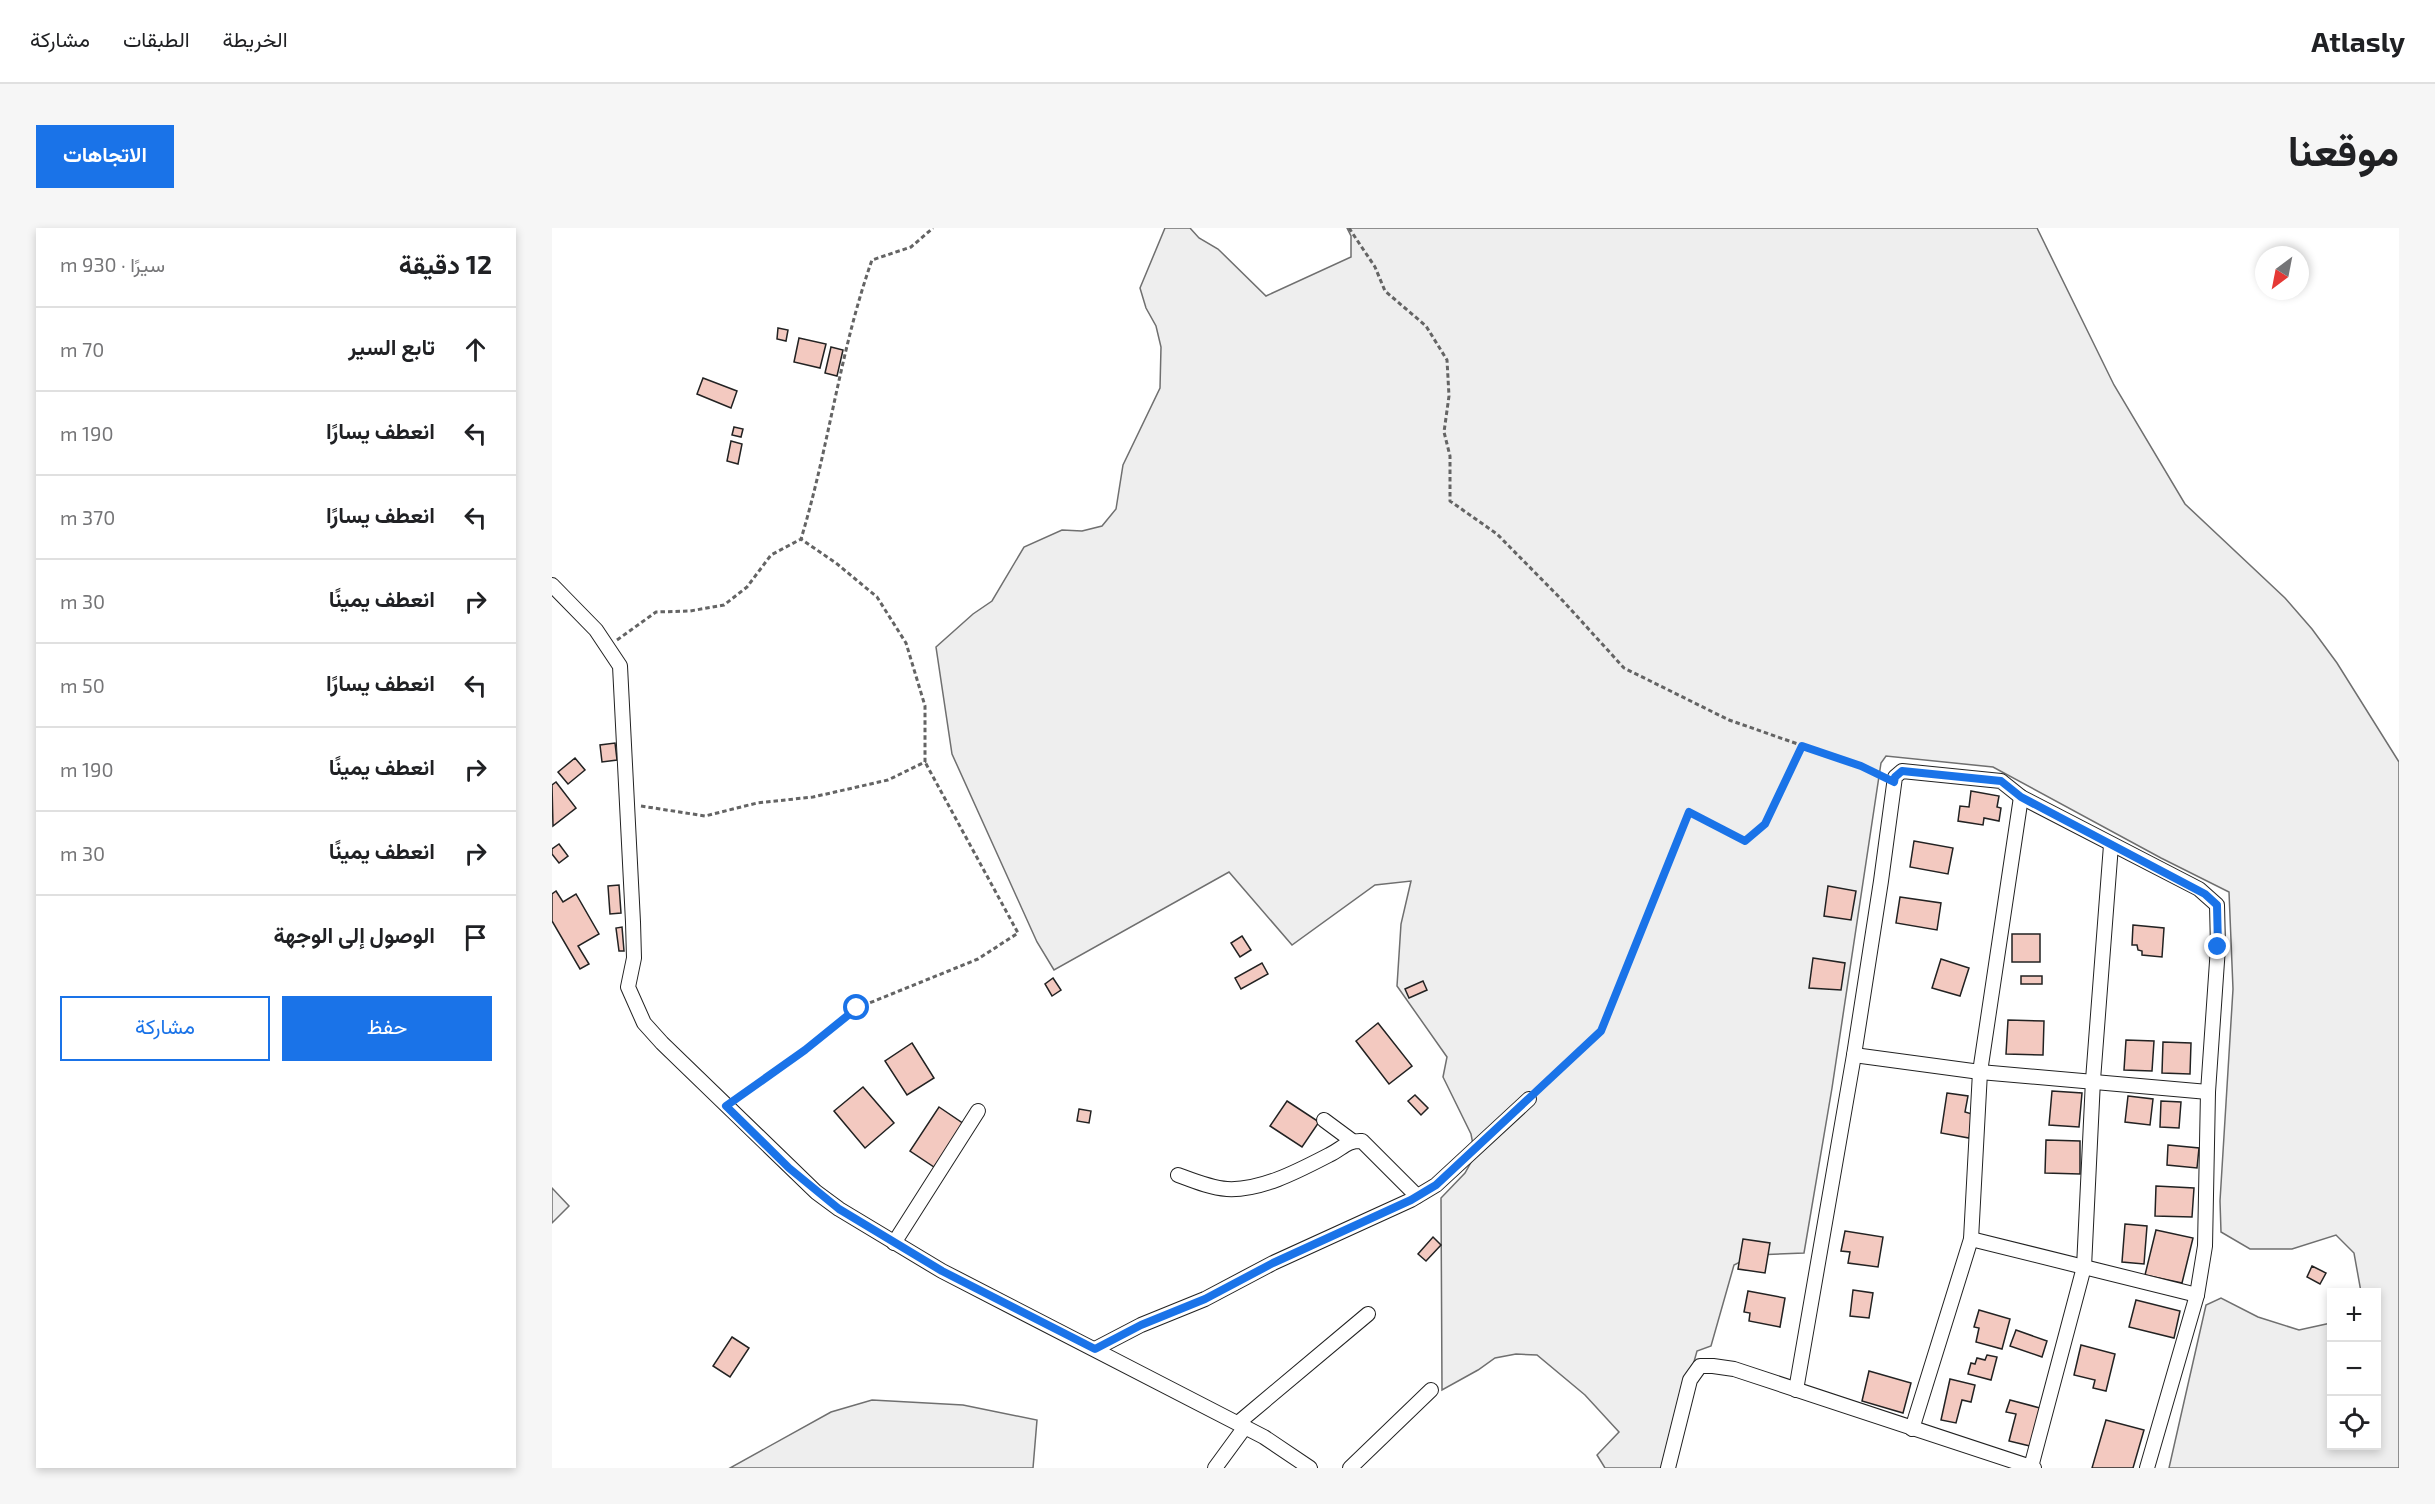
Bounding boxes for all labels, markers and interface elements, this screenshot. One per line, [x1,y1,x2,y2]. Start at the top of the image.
text: Atlasly [2311,24,2405,58]
text: مشاركة [30,26,90,51]
text: الطبقات [123,26,190,51]
text: الخريطة [223,26,288,51]
text: موقعنا [2288,124,2399,174]
button: الاتجاهات [36,125,174,188]
north arrow [2255,246,2309,300]
text: 12 دقيقة [399,248,492,279]
text: سيرًا · 930 m [60,252,165,276]
text: تابع السير [348,333,435,359]
icon: ahead [459,333,492,366]
text: 70 m [60,337,104,361]
text: انعطف يسارًا [326,417,435,443]
icon: left [459,417,492,450]
text: 190 m [60,421,113,445]
text: انعطف يسارًا [326,501,435,527]
icon: left [459,501,492,534]
text: 370 m [60,505,115,529]
text: انعطف يمينًا [329,585,435,611]
icon: right [459,585,492,618]
text: 30 m [60,589,105,613]
text: انعطف يسارًا [326,669,435,695]
icon: left [459,669,492,702]
text: 50 m [60,673,105,697]
text: انعطف يمينًا [329,753,435,779]
icon: right [459,753,492,786]
text: 190 m [60,757,113,781]
text: انعطف يمينًا [329,837,435,863]
icon: right [459,837,492,870]
text: 30 m [60,841,105,865]
text: الوصول إلى الوجهة [273,921,435,947]
icon: arrive [459,921,492,954]
route end [2204,933,2230,959]
route start [843,994,869,1020]
button: مشاركة [60,996,270,1061]
button: حفظ [282,996,492,1061]
map controls [2327,1288,2381,1450]
button: + [2327,1288,2381,1342]
button: − [2327,1342,2381,1396]
button: locate [2327,1396,2381,1450]

